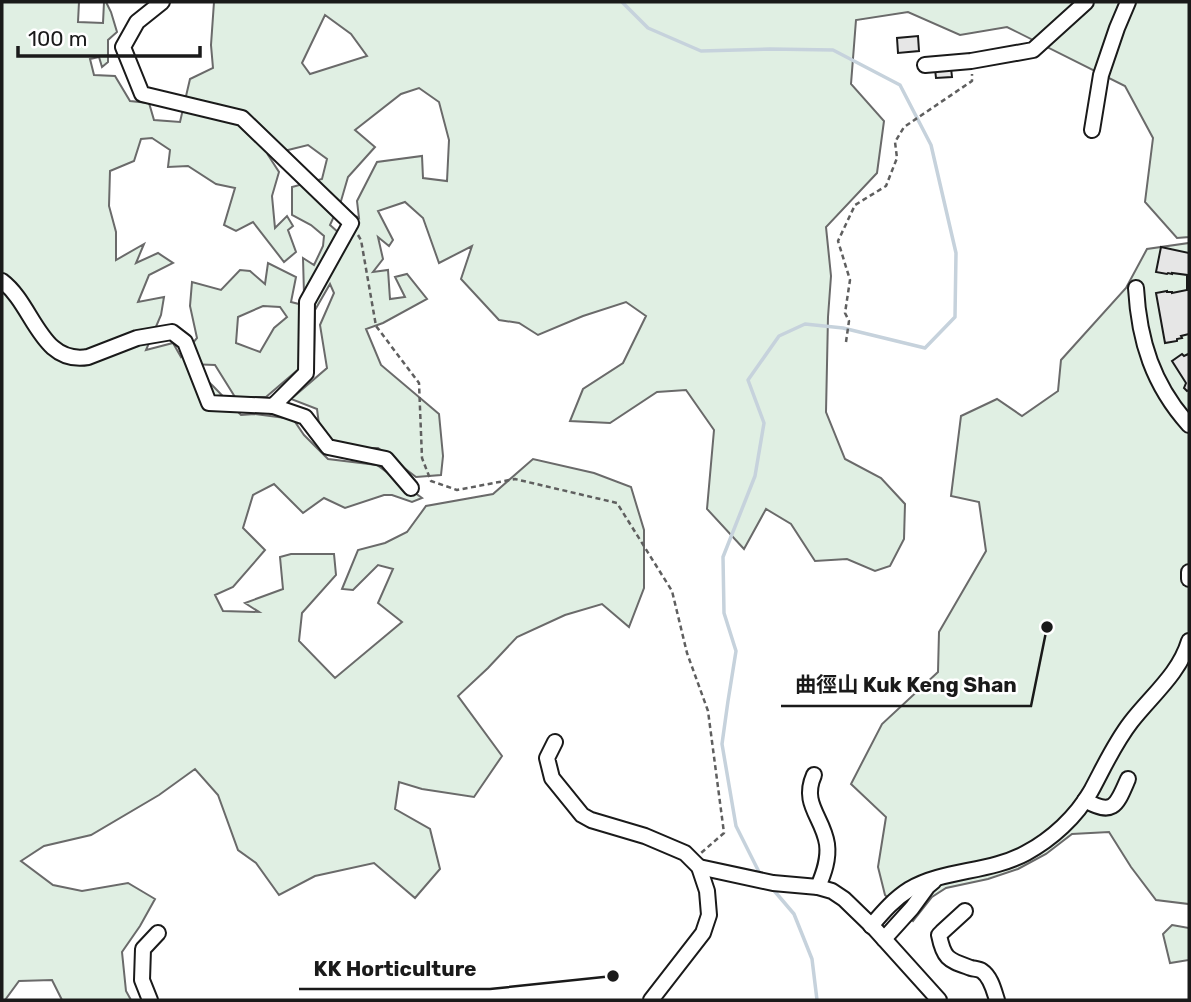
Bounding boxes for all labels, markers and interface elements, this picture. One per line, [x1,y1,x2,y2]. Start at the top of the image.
scale bar [18,14,200,58]
text: 100 m [28,26,87,51]
callout: 曲徑山 Kuk Keng Shan [781,664,1031,706]
text: 曲徑山 Kuk Keng Shan [795,672,1017,697]
callout: KK Horticulture [299,947,490,989]
text: KK Horticulture [313,956,477,981]

